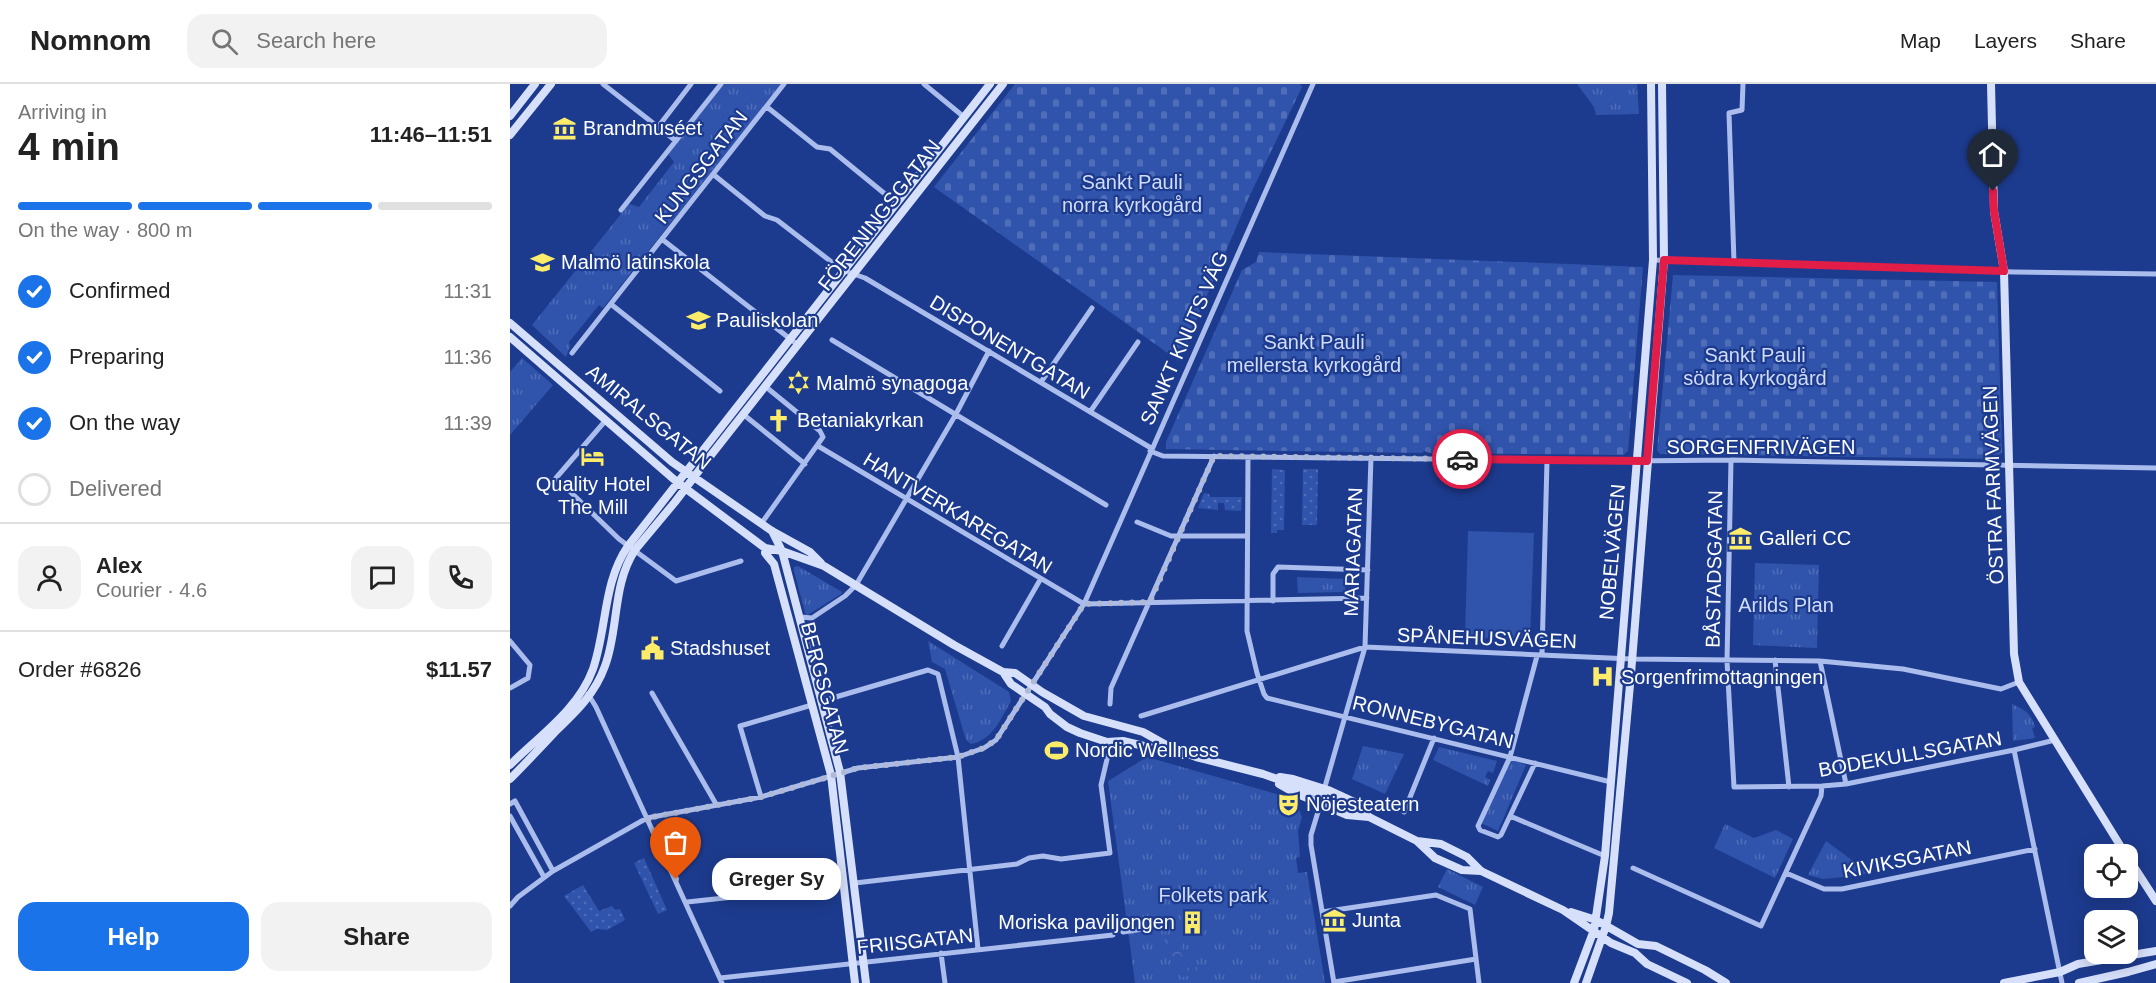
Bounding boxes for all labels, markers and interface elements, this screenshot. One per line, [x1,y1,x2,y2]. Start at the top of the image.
search box [187,14,607,68]
text: Nomnom [30,25,151,56]
icon: search [208,25,241,58]
text: Search here [256,28,376,53]
text: Map [1900,29,1941,52]
text: Layers [1974,29,2037,52]
text: Share [2070,29,2126,52]
text: Arriving in [18,101,107,123]
street label: KUNGSGATAN [650,106,752,228]
museum icon: Brandmuséet [552,115,578,141]
place label: Brandmuséet [583,117,702,139]
text: 11:46–11:51 [370,122,492,147]
text: 4 min [18,125,120,168]
pin [1967,129,2018,191]
street label: FÖRENINGSGATAN [813,135,945,295]
icon: home [1976,138,2009,171]
park label: Sankt Pauli norra kyrkogård [1062,171,1202,216]
text: On the way · 800 m [18,219,193,241]
street label: SANKT KNUTS VÄG [1136,248,1232,428]
school or university icon: Malmö latinskola [530,249,556,275]
place label: Malmö latinskola [561,251,711,273]
icon: check [18,275,51,308]
text: Confirmed [69,278,170,303]
text: 11:31 [443,280,492,302]
street label: DISPONENTGATAN [926,291,1094,403]
school or university icon: Pauliskolan [685,307,711,333]
place label: Pauliskolan [716,309,818,331]
park label: Sankt Pauli mellersta kyrkogård [1227,331,1401,376]
icon: check [18,341,51,374]
text: Preparing [69,344,164,369]
park label: Sankt Pauli södra kyrkogård [1683,344,1827,389]
text: 11:36 [443,346,492,368]
street label: AMIRALSGATAN [582,360,716,474]
synagogue icon: Malmö synagoga [785,370,811,396]
place label: Malmö synagoga [816,372,969,394]
street label: ÖSTRA FARMVÄGEN [1979,385,2007,585]
icon: check [18,407,51,440]
church icon: Betaniakyrkan [766,407,792,433]
place label: Betaniakyrkan [797,409,924,431]
text: On the way [69,410,180,435]
text: 11:39 [443,412,492,434]
courier [1432,429,1492,489]
street label: SORGENFRIVÄGEN [1667,436,1855,458]
hotel icon: Quality Hotel The Mill [580,443,606,469]
icon: car [1446,443,1479,476]
street label: HANTVERKAREGATAN [860,448,1056,578]
place label: Quality Hotel The Mill [536,473,650,518]
text: Delivered [69,476,162,501]
street label: NOBELVÄGEN [1595,483,1629,621]
street label: MARIAGATAN [1340,487,1366,617]
street label: BÅSTADSGATAN [1702,490,1726,648]
museum icon: Galleri CC [1728,525,1754,551]
place label: Galleri CC [1759,527,1851,549]
button: person [18,546,81,609]
button: chat [351,546,414,609]
button: phone [429,546,492,609]
text: Alex [96,553,142,578]
text: Courier · 4.6 [96,579,207,601]
park label: Arilds Plan [1738,594,1834,616]
street label: BERGSGATAN [797,619,853,757]
street label: SPÅNEHUSVÄGEN [1397,624,1577,652]
public building icon: Stadshuset [639,635,665,661]
place label: Stadshuset [670,637,771,659]
text: Order #6826 [18,657,142,682]
text: $11.57 [426,657,492,682]
hospital icon: Sorgenfrimottagningen [1590,664,1616,690]
place label: Sorgenfrimottagningen [1621,666,1823,688]
street label: RONNEBYGATAN [1350,691,1516,753]
street label: BODEKULLSGATAN [1817,727,2003,781]
sports icon: Nordic Wellness [1044,737,1070,763]
place label: Nordic Wellness [1075,739,1219,761]
theatre icon: Nöjesteatern [1275,791,1301,817]
place label: Nöjesteatern [1306,793,1419,815]
pin [650,817,701,879]
icon: bag [659,826,692,859]
street label: KIVIKSGATAN [1841,836,1973,882]
map controls [2084,844,2138,964]
button: locate [2084,844,2138,898]
callout: Greger Sy [712,858,841,900]
text: Greger Sy [729,868,824,890]
park label: Folkets park [1159,884,1268,906]
button: Help [18,902,249,971]
button: Share [261,902,492,971]
museum icon: Junta [1321,907,1347,933]
building icon: Moriska paviljongen [1180,909,1206,935]
place label: Junta [1352,909,1402,931]
button: layers [2084,910,2138,964]
place label: Moriska paviljongen [998,911,1175,933]
street label: FRIISGATAN [856,924,974,958]

